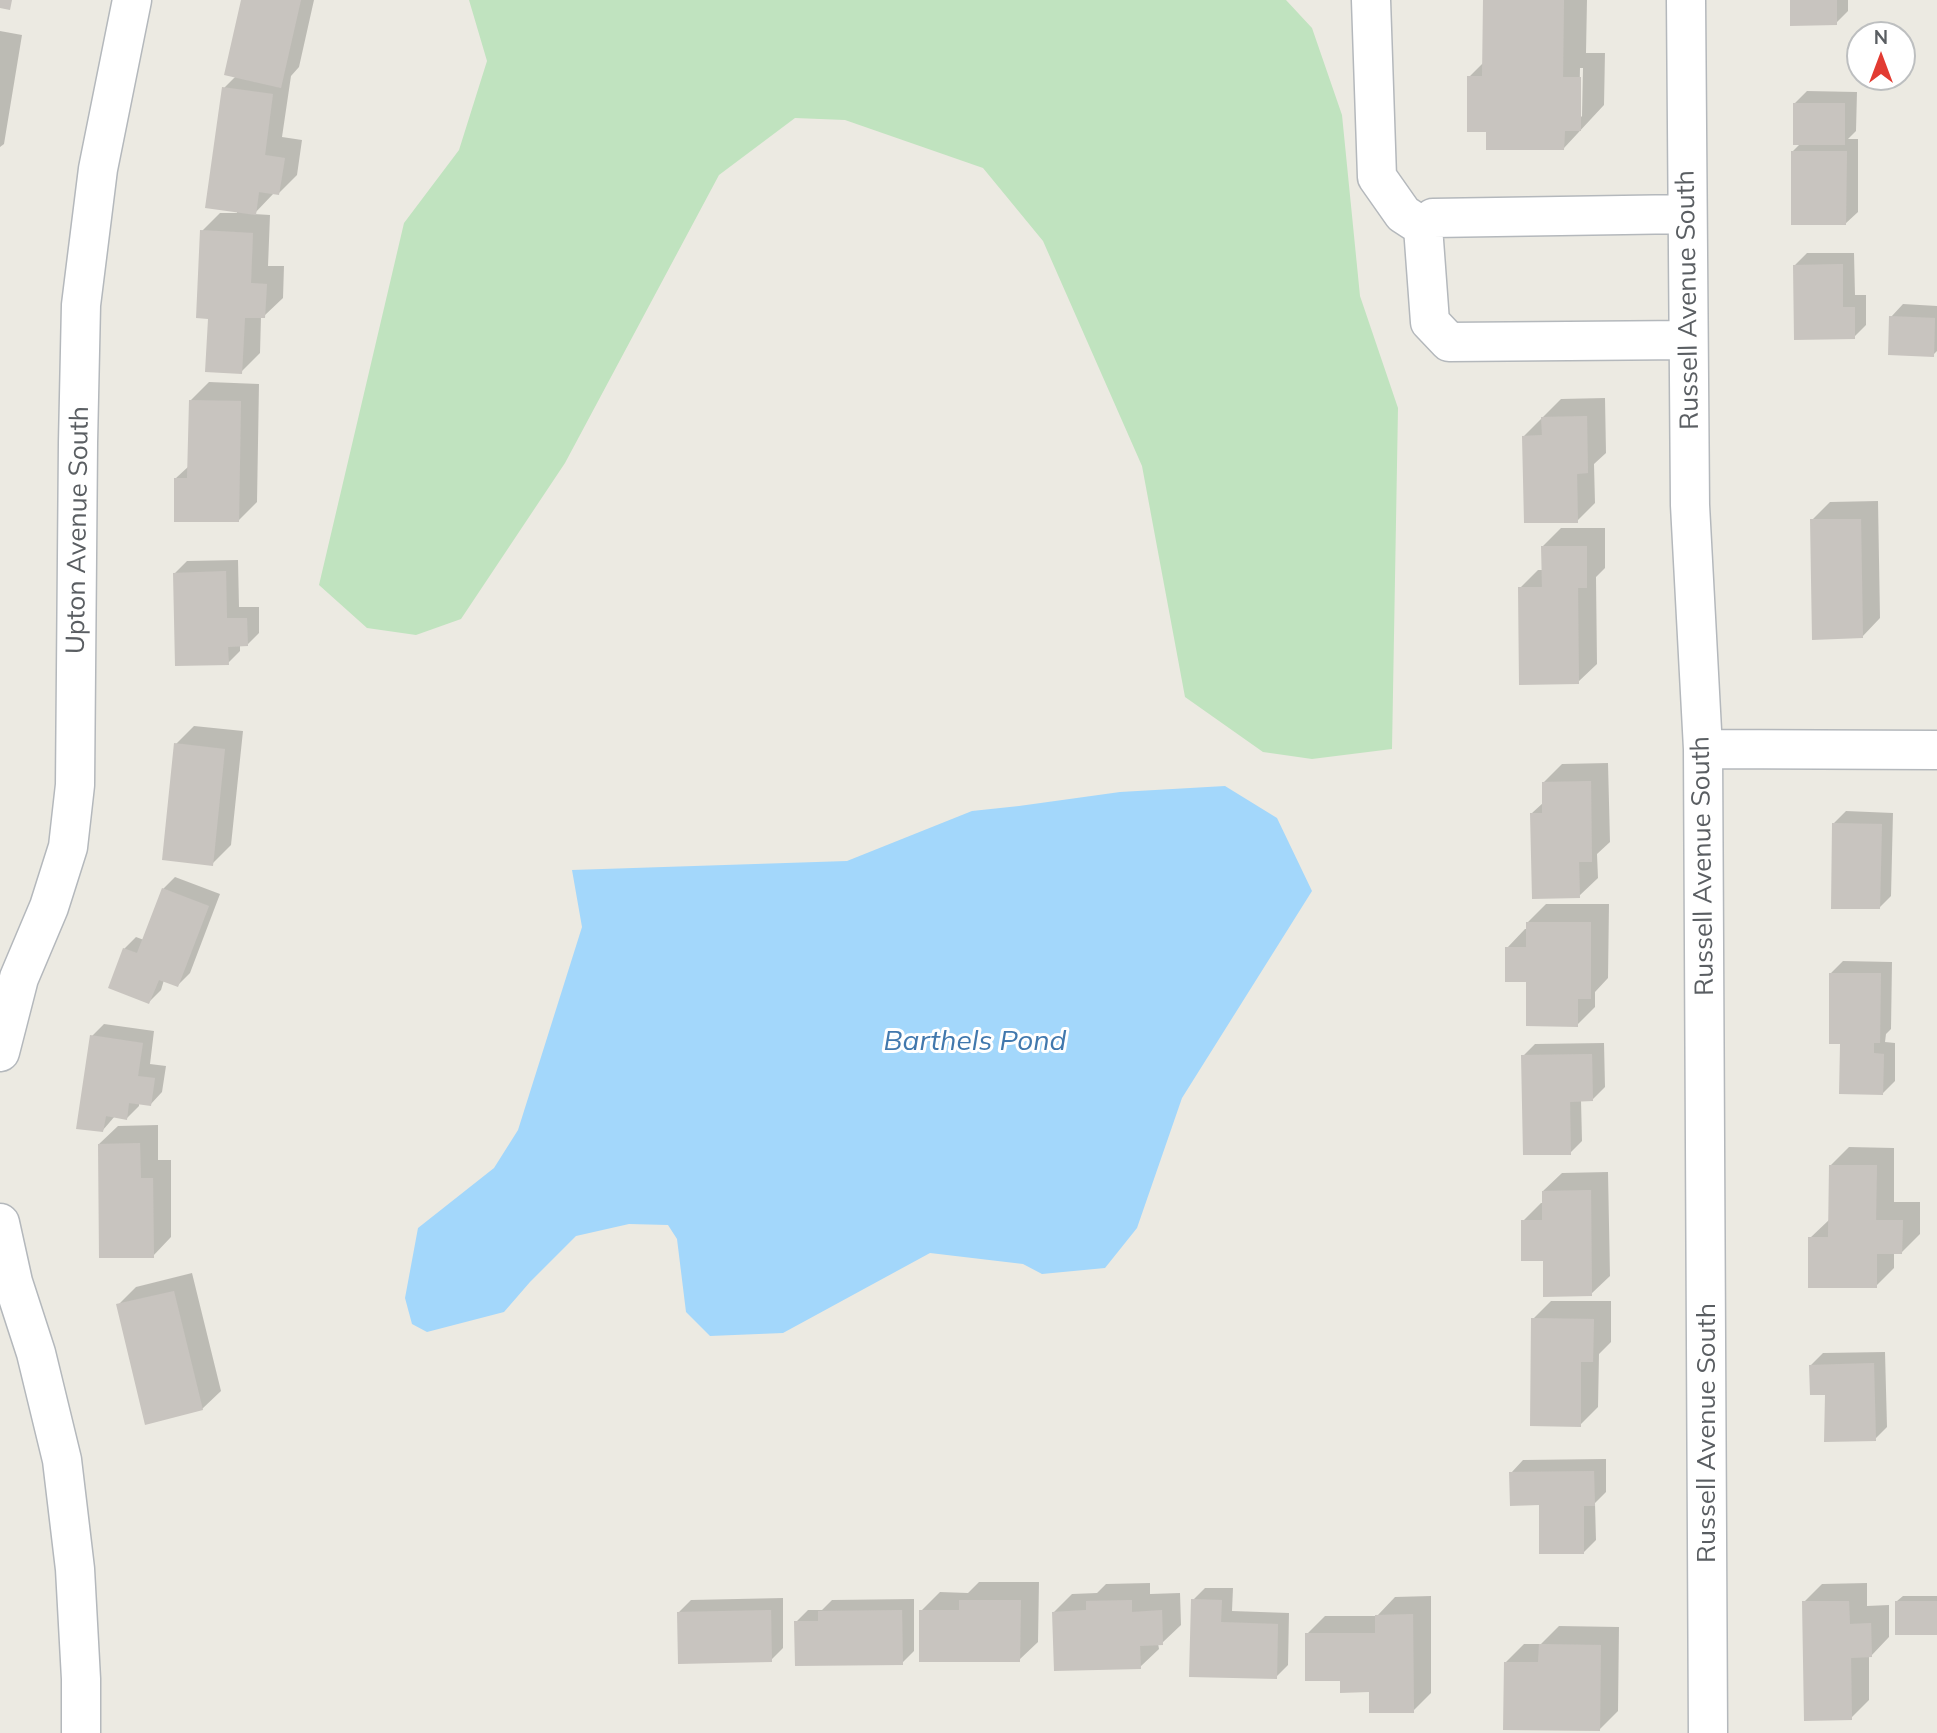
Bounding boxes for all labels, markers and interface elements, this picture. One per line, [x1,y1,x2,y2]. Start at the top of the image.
north arrow [1846,21,1916,91]
text: N [1874,25,1888,49]
street label: Russell Avenue South [1670,170,1706,430]
street label: Upton Avenue South [60,406,96,654]
street label: Russell Avenue South [1685,736,1721,996]
water label: Barthels Pond [884,1025,1066,1059]
street label: Russell Avenue South [1691,1303,1723,1563]

